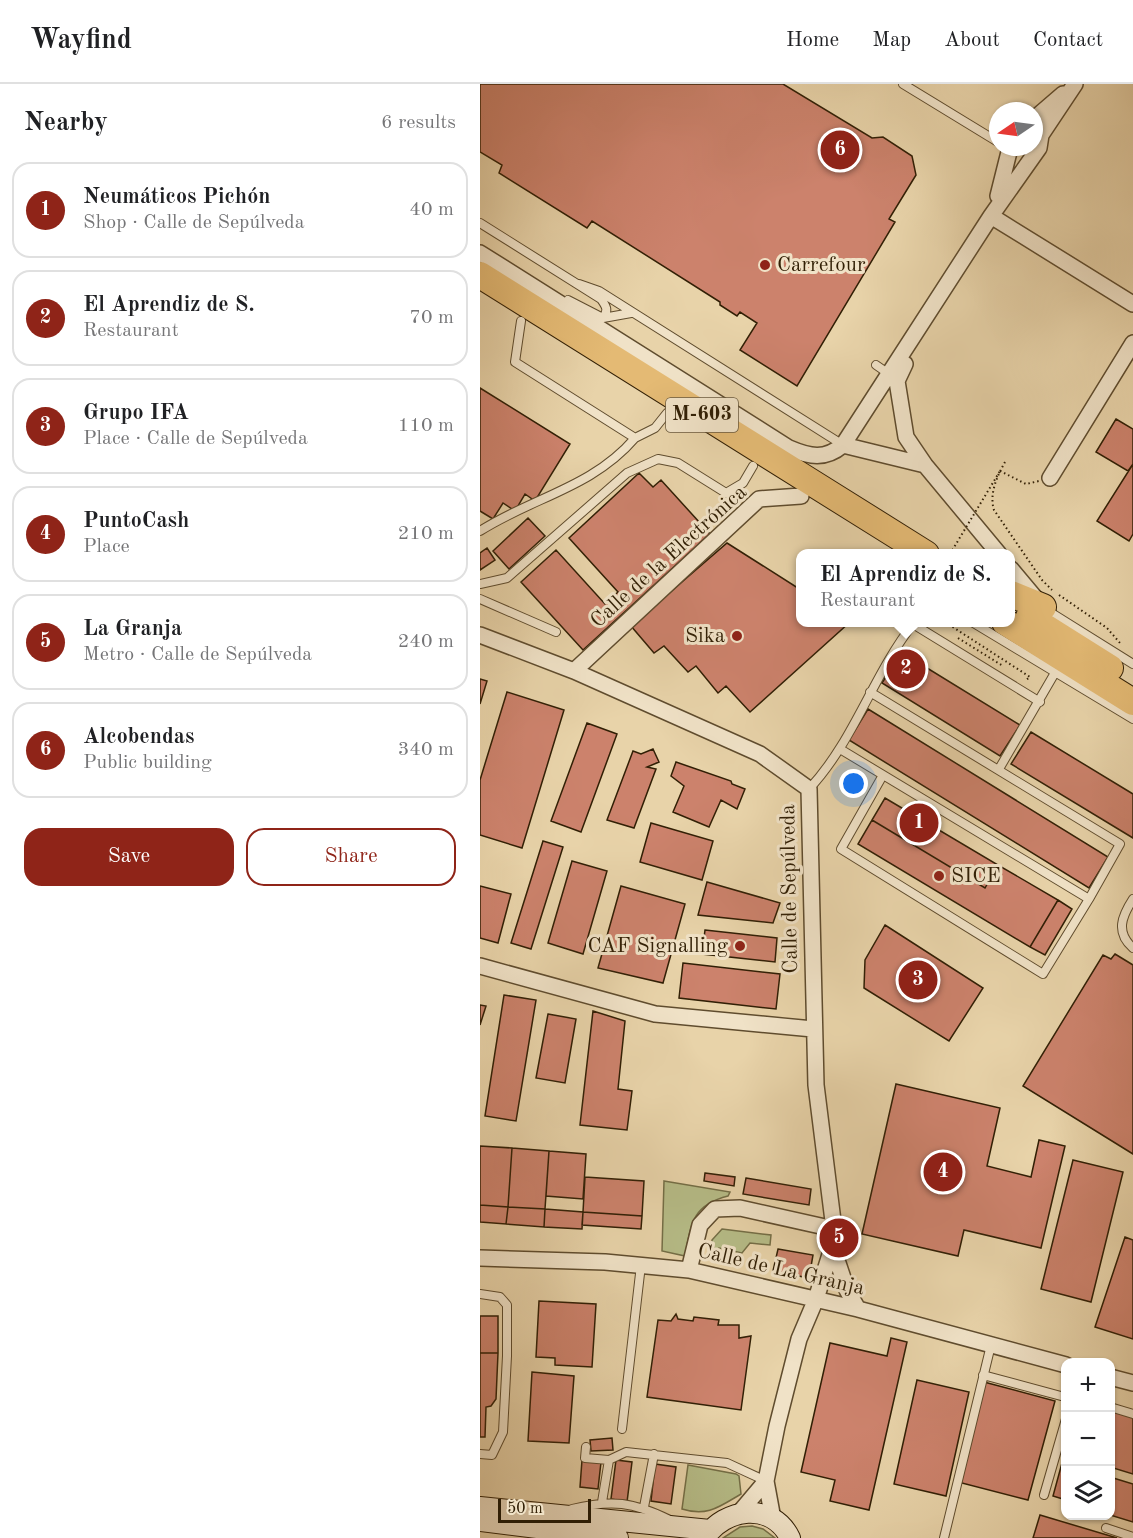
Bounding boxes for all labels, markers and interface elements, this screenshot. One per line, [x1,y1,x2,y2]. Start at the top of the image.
text: Wayfind [30,27,132,55]
text: Home [786,30,839,51]
text: Map [872,30,911,51]
text: About [944,30,1000,51]
text: Contact [1033,30,1103,51]
north arrow [989,102,1043,156]
text: Nearby [24,110,108,136]
text: 6 results [381,113,456,133]
pin: 6 [820,128,860,172]
text: Neumáticos Pichón [83,186,271,208]
text: 1 [40,200,51,220]
text: 40 m [409,200,454,220]
text: Shop · Calle de Sepúlveda [83,213,305,233]
place label: Carrefour [777,255,866,276]
marker: Carrefour [758,258,772,272]
text: El Aprendiz de S. [83,294,255,316]
text: 2 [40,308,51,328]
text: 70 m [409,308,454,328]
text: Restaurant [83,321,179,341]
road number: M-603 [666,398,738,432]
text: Grupo IFA [83,402,189,424]
text: 3 [40,416,51,436]
text: 110 m [398,416,454,436]
text: Place · Calle de Sepúlveda [83,429,308,449]
street label: Calle de la Electrónica [587,482,751,632]
text: PuntoCash [83,510,189,532]
text: 4 [40,524,51,544]
text: 210 m [398,524,454,544]
text: Place [83,537,130,557]
popup [796,549,1015,627]
text: El Aprendiz de S. [820,564,991,586]
text: Restaurant [820,591,915,611]
text: La Granja [83,618,182,640]
place label: Sika [685,626,725,647]
marker: Sika [730,629,744,643]
text: 5 [40,632,51,652]
text: 240 m [398,632,454,652]
text: Metro · Calle de Sepúlveda [83,645,312,665]
pin: 2 [886,646,926,692]
text: Alcobendas [83,726,194,748]
text: 6 [40,740,51,760]
text: 340 m [398,740,454,760]
text: Public building [83,753,212,773]
your location [839,769,868,798]
pin: 1 [900,800,938,846]
street label: Calle de Sepúlveda [778,804,802,974]
button: Save [24,828,234,886]
button: Share [246,828,456,886]
place label: SICE [951,866,1001,887]
marker: SICE [932,869,946,883]
place label: CAF Signalling [587,936,729,957]
marker: CAF Signalling [733,939,747,953]
pin: 3 [898,958,938,1002]
pin: 4 [924,1150,962,1194]
pin: 5 [820,1216,858,1260]
street label: Calle de La Granja [695,1241,867,1299]
map controls [1061,1358,1115,1520]
button: + [1061,1358,1115,1412]
button: − [1061,1412,1115,1466]
button: layers [1061,1466,1115,1520]
scale bar [498,1496,591,1524]
text: 50 m [507,1501,543,1517]

